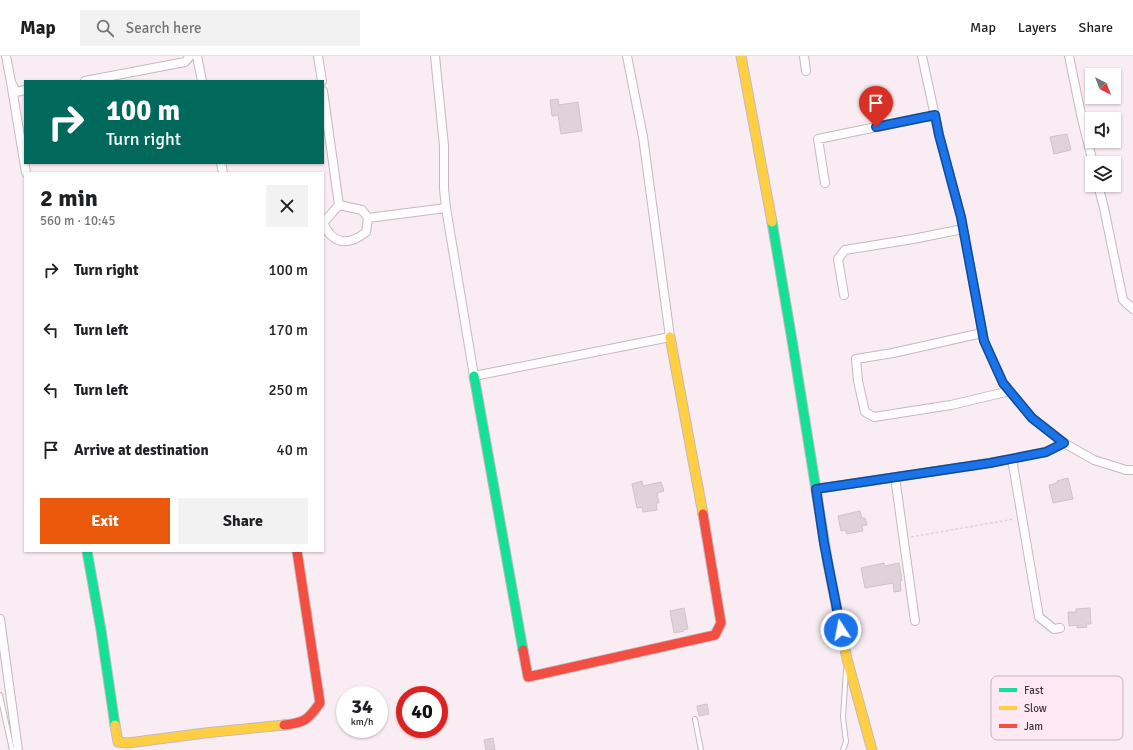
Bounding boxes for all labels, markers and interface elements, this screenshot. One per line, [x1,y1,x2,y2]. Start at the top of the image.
search box [80,10,360,46]
text: Map [20,16,56,40]
icon: search [94,17,116,39]
text: Search here [126,19,201,37]
text: Map [970,19,996,36]
text: Layers [1018,19,1057,36]
text: Share [1079,19,1113,36]
north arrow [1085,68,1121,104]
map controls [1085,68,1121,192]
pin [859,86,893,127]
icon: arrive [865,92,887,114]
text: 100 m [106,94,180,128]
icon: right [40,96,92,148]
button: sound [1085,112,1121,148]
text: Turn right [106,128,181,150]
button: layers [1085,156,1121,192]
text: 2 min [40,183,98,213]
button: close [266,185,308,227]
text: 560 m · 10:45 [40,213,116,229]
icon: right [40,259,62,281]
text: Turn right [74,261,139,279]
text: 100 m [268,261,308,279]
icon: left [40,319,62,341]
text: Turn left [74,321,128,339]
text: 170 m [268,321,308,339]
icon: left [40,379,62,401]
text: Turn left [74,381,128,399]
text: 250 m [268,381,308,399]
icon: arrive [40,439,62,461]
text: Arrive at destination [74,441,209,459]
text: 40 m [277,441,308,459]
button: Exit [40,498,170,544]
button: Share [178,498,308,544]
position arrow [820,609,862,651]
legend [991,676,1123,740]
text: Fast [1024,684,1044,697]
speed limit sign: 40 [396,686,448,738]
text: 34 [351,694,373,719]
text: Slow [1024,702,1047,715]
text: km/h [351,716,373,728]
text: Jam [1024,720,1043,733]

